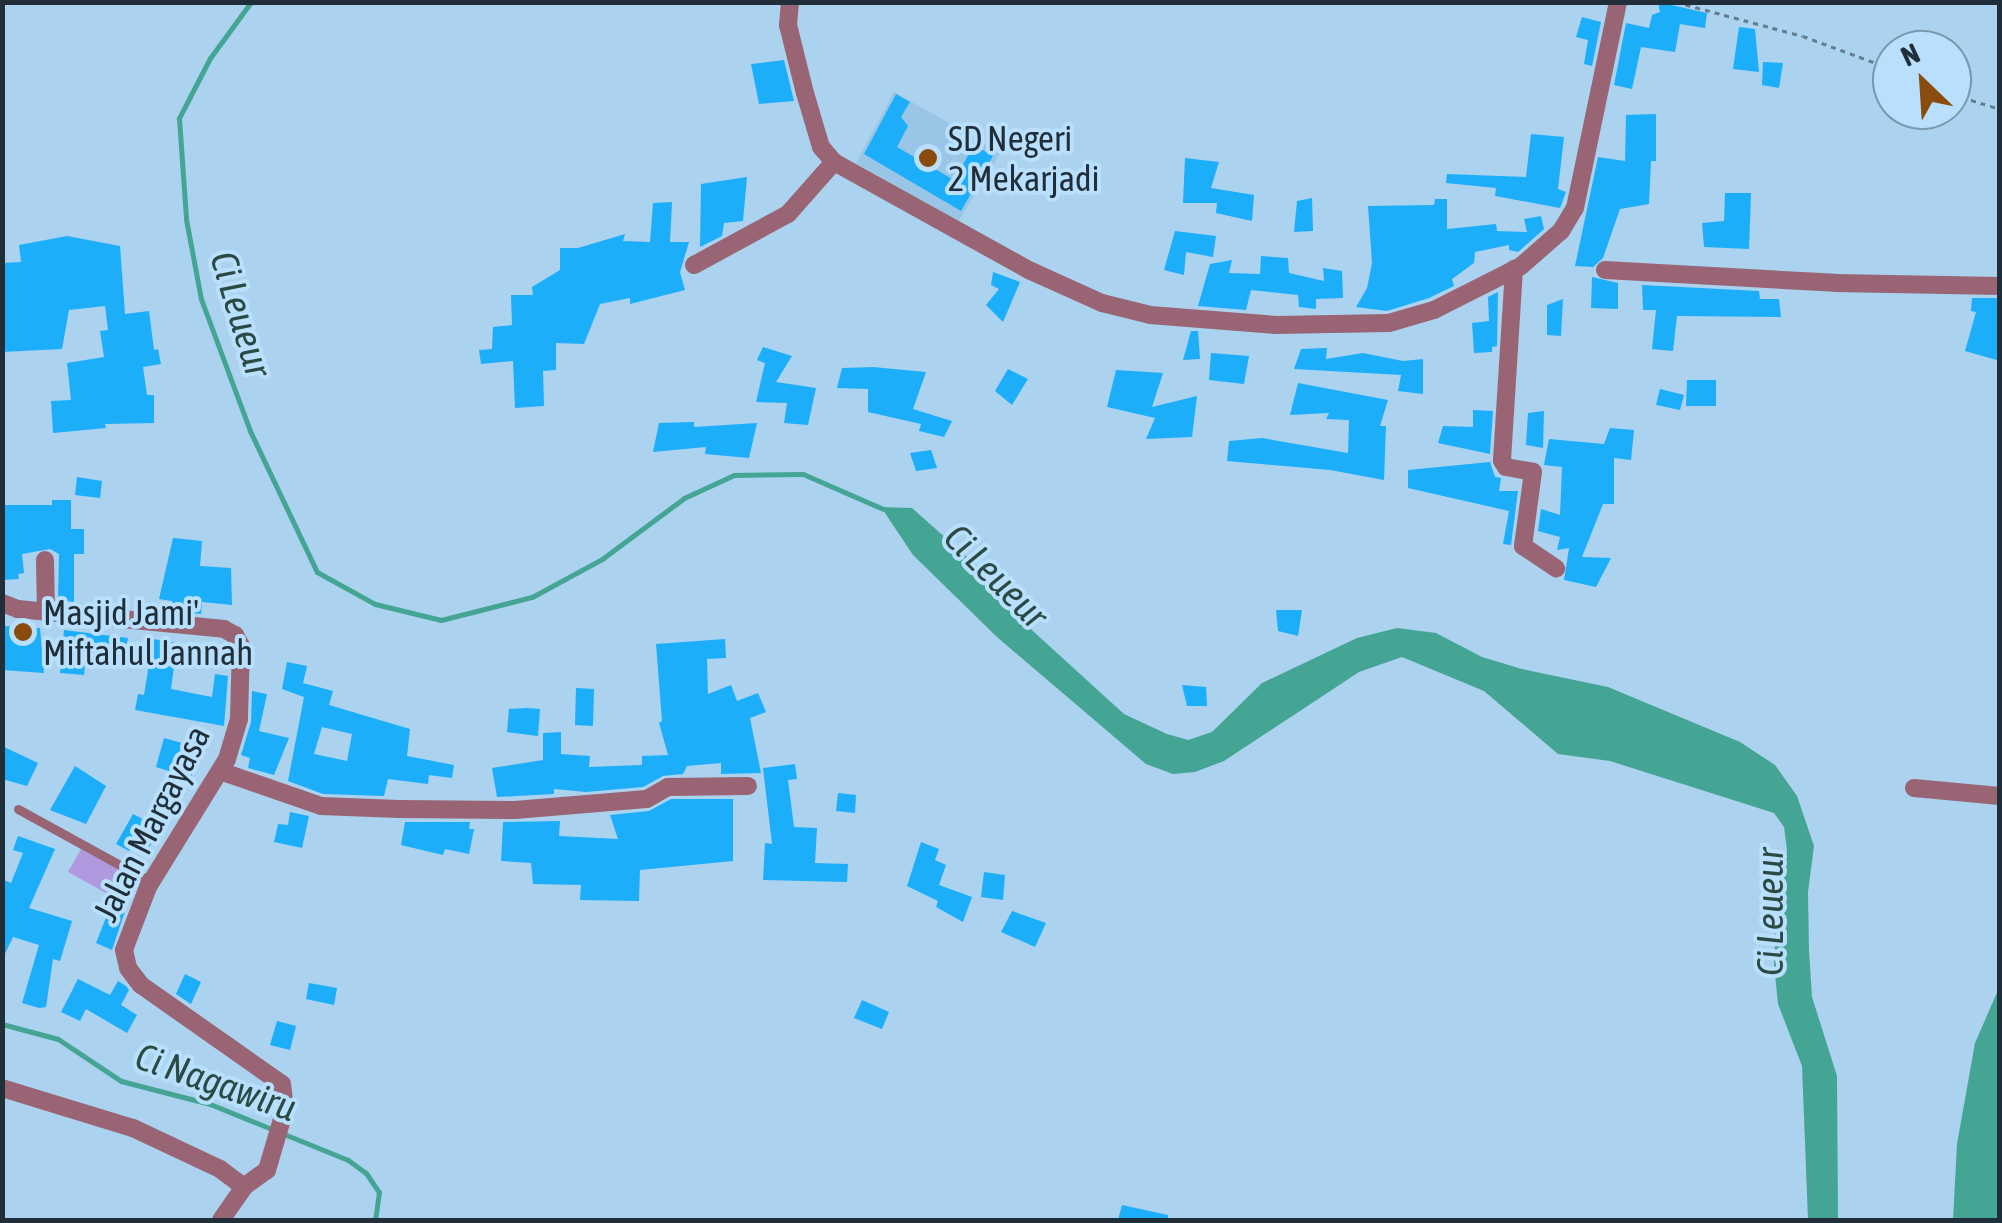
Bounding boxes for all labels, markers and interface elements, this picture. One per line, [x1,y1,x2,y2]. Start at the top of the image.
north arrow [1872,30,1972,130]
text: N [1896,37,1924,73]
place label: SD Negeri 2 Mekarjadi [948,117,1100,199]
marker: SD Negeri 2 Mekarjadi [917,147,939,169]
water label: Ci Leueur [200,246,282,382]
water label: Ci Leueur [935,515,1057,637]
place label: Masjid Jami' Miftahul Jannah [43,591,253,673]
marker: Masjid Jami' Miftahul Jannah [12,621,34,643]
street label: Jalan Margayasa [84,718,218,928]
water label: Ci Leueur [1747,848,1793,976]
water label: Ci Nagawiru [130,1033,302,1131]

